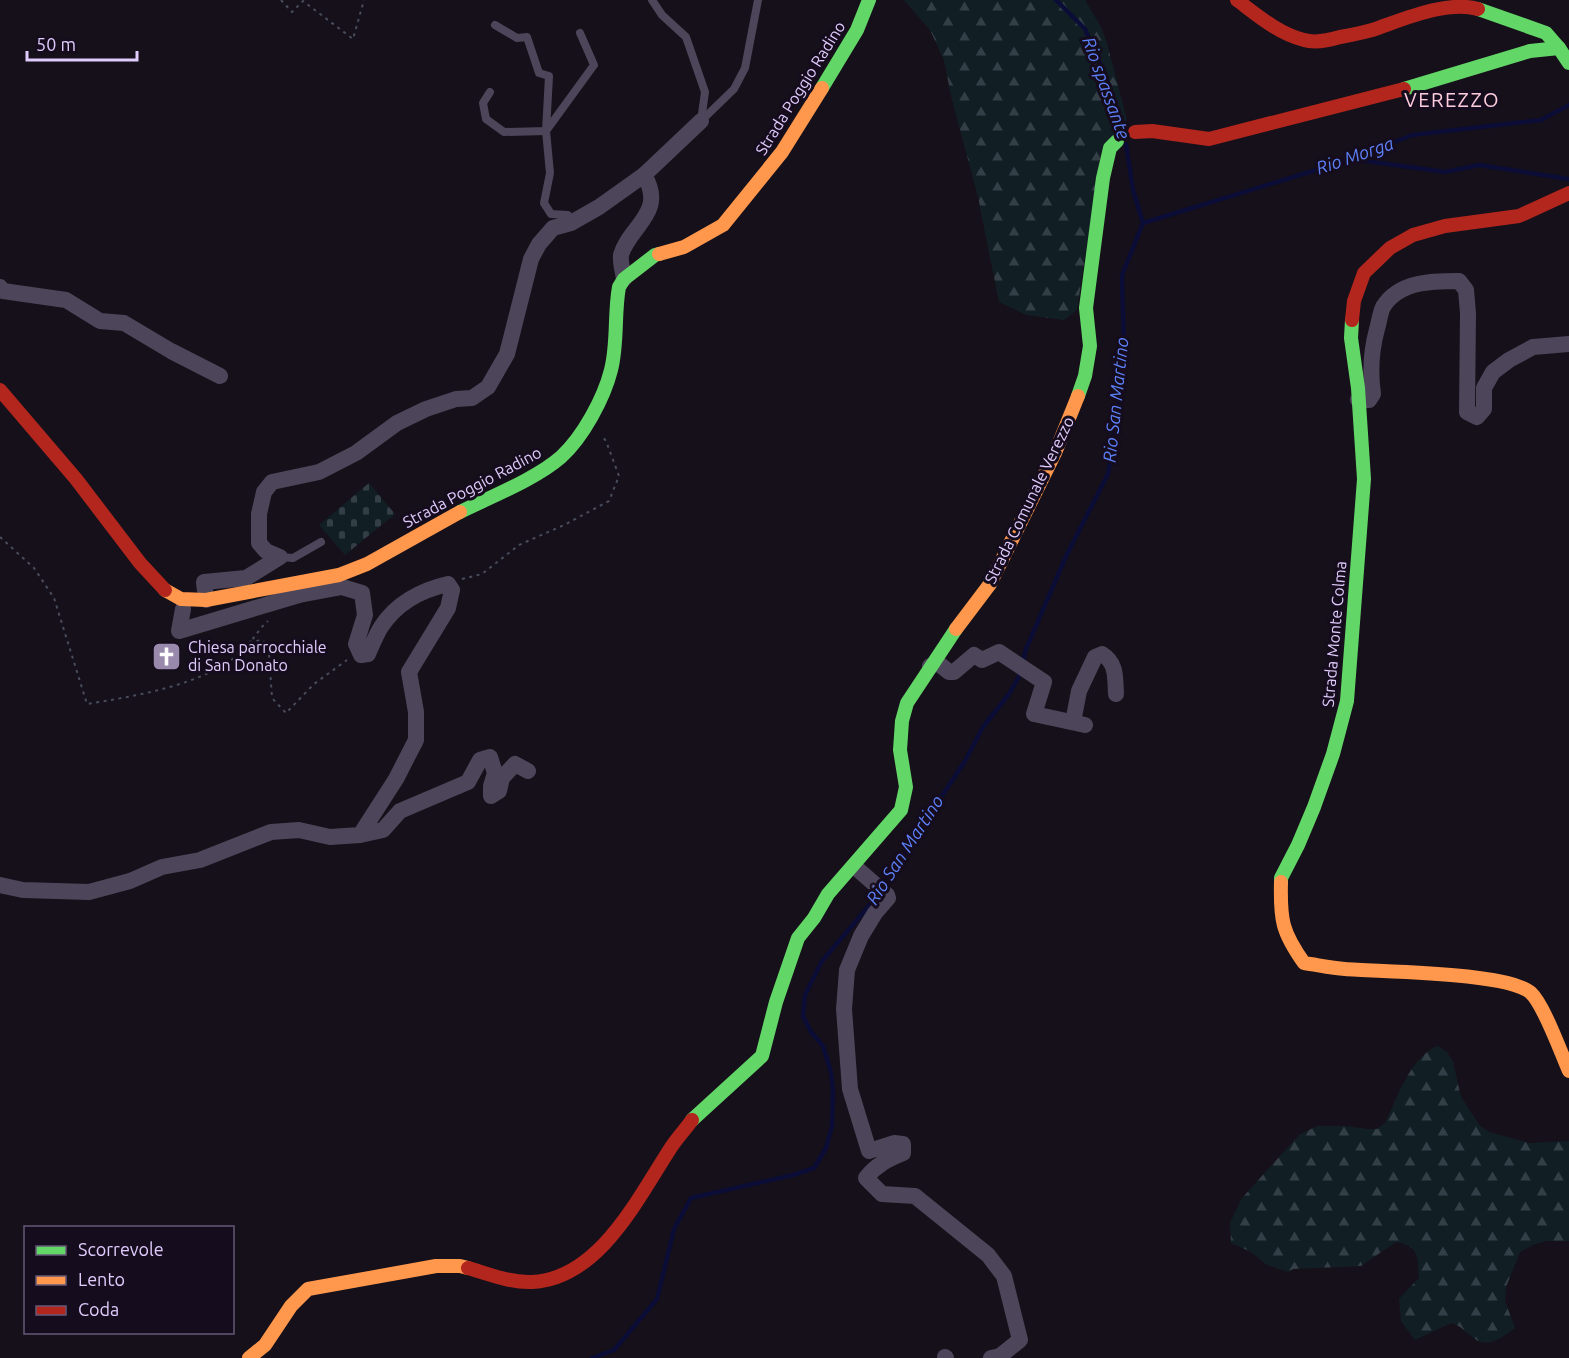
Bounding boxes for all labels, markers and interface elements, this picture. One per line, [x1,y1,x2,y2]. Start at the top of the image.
street label: Strada Poggio Radino [752,18,848,158]
scale bar [27,24,136,62]
text: 50 m [36,34,76,54]
water label: Rio spassante [1079,34,1135,141]
district label: VEREZZO [1404,88,1500,111]
water label: Rio Morga [1313,132,1396,178]
water label: Rio San Martino [1098,336,1132,463]
street label: Strada Comunale Verezzo [981,414,1077,586]
street label: Strada Poggio Radino [400,443,544,531]
street label: Strada Monte Colma [1319,560,1349,708]
place label: Chiesa parrocchiale di San Donato [188,638,327,674]
church icon: Chiesa parrocchiale di San Donato [151,640,183,672]
water label: Rio San Martino [862,791,947,908]
legend [24,1226,234,1334]
text: Scorrevole [78,1239,164,1259]
text: Lento [78,1269,125,1289]
text: Coda [78,1299,119,1319]

